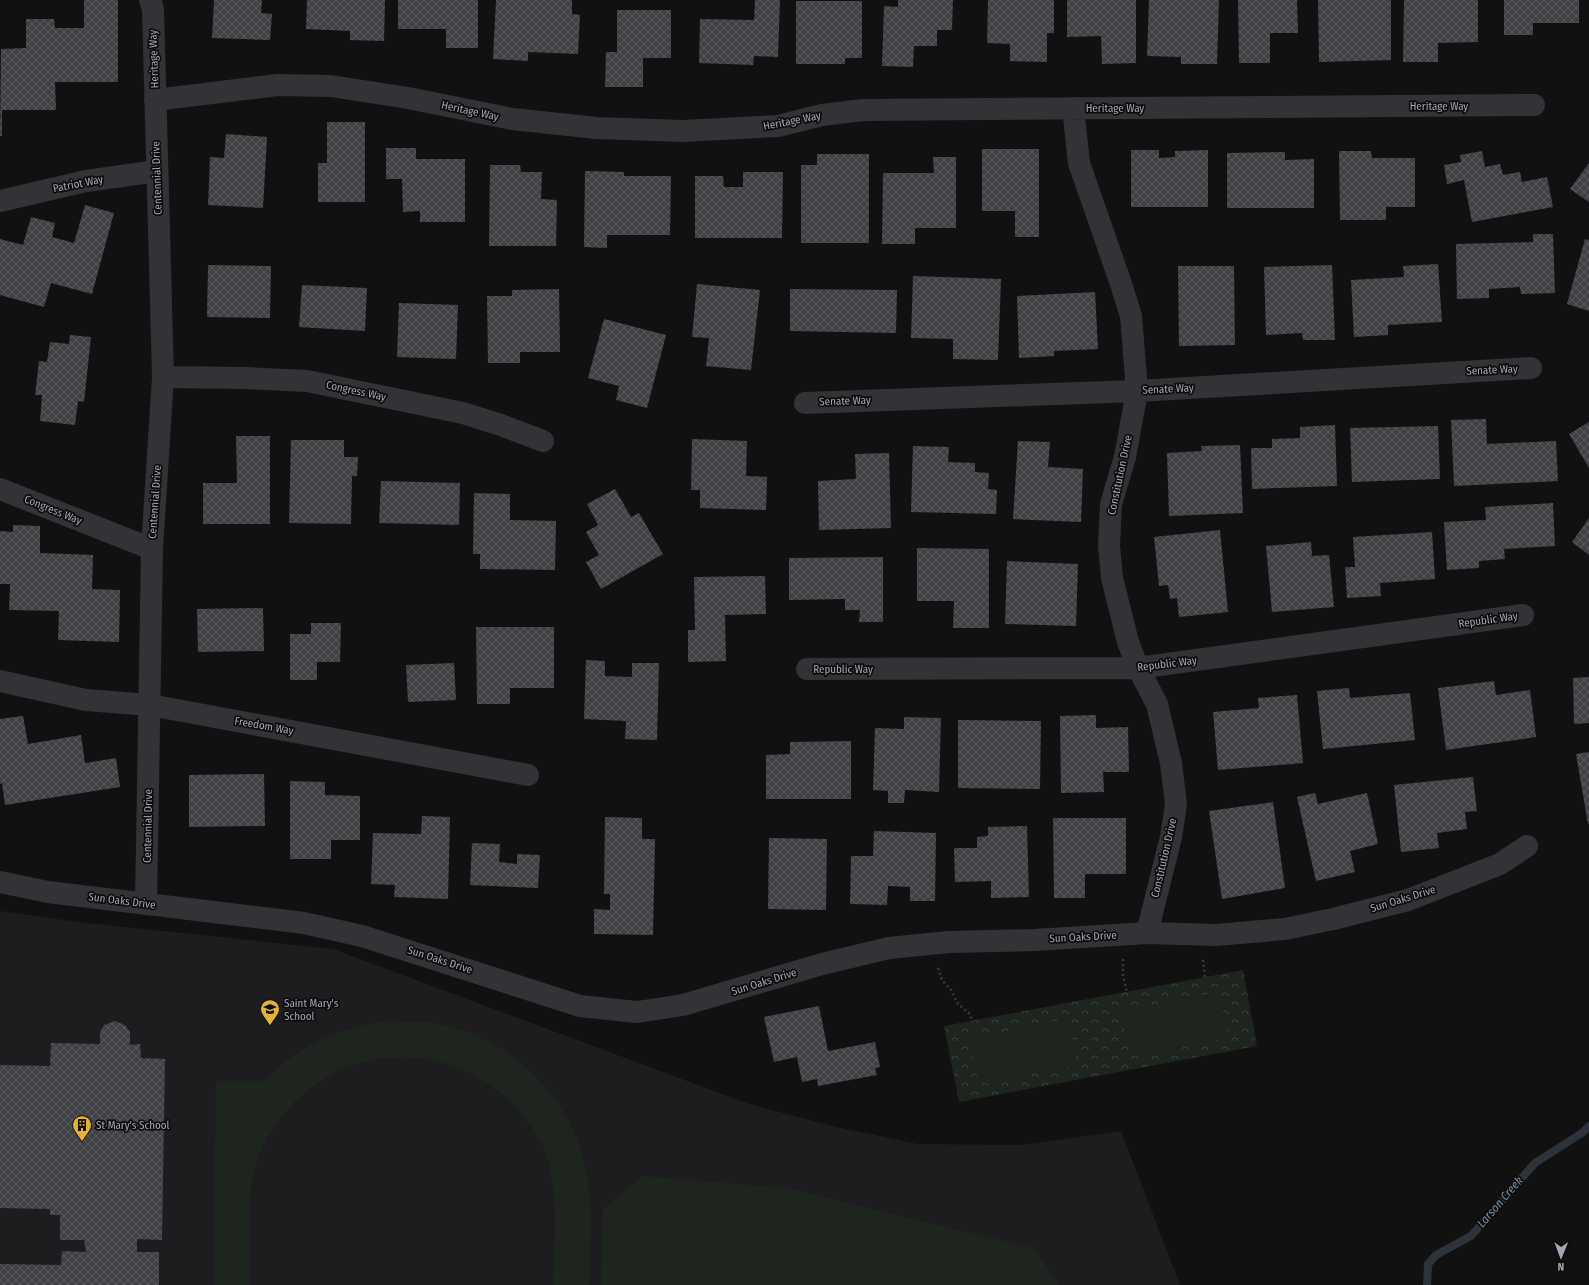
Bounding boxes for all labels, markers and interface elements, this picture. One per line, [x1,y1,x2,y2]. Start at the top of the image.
street label: Heritage Way [146,29,162,88]
street label: Heritage Way [440,99,500,123]
street label: Heritage Way [1410,100,1468,113]
street label: Heritage Way [1086,102,1144,115]
street label: Heritage Way [762,109,822,133]
street label: Centennial Drive [149,141,165,215]
street label: Patriot Way [52,173,104,195]
street label: Senate Way [1466,362,1518,378]
street label: Congress Way [325,378,387,404]
street label: Senate Way [1142,381,1194,397]
street label: Senate Way [819,394,871,408]
street label: Constitution Drive [1105,434,1135,516]
street label: Centennial Drive [146,465,164,539]
street label: Congress Way [22,493,84,527]
street label: Republic Way [1458,609,1519,631]
street label: Republic Way [1137,654,1198,674]
street label: Republic Way [813,663,873,676]
street label: Freedom Way [234,714,295,738]
street label: Centennial Drive [141,789,155,863]
street label: Constitution Drive [1149,817,1179,899]
street label: Sun Oaks Drive [1369,883,1437,915]
street label: Sun Oaks Drive [88,890,156,912]
street label: Sun Oaks Drive [1049,929,1117,945]
street label: Sun Oaks Drive [406,943,474,977]
street label: Sun Oaks Drive [730,966,798,998]
place label: Saint Mary's School [284,997,339,1023]
school or university icon: Saint Mary's School [259,998,281,1026]
building icon: St Mary's School [71,1114,93,1142]
place label: St Mary's School [96,1119,170,1132]
water label: Larson Creek [1474,1174,1526,1230]
north arrow [1541,1237,1581,1277]
text: N [1557,1260,1564,1273]

